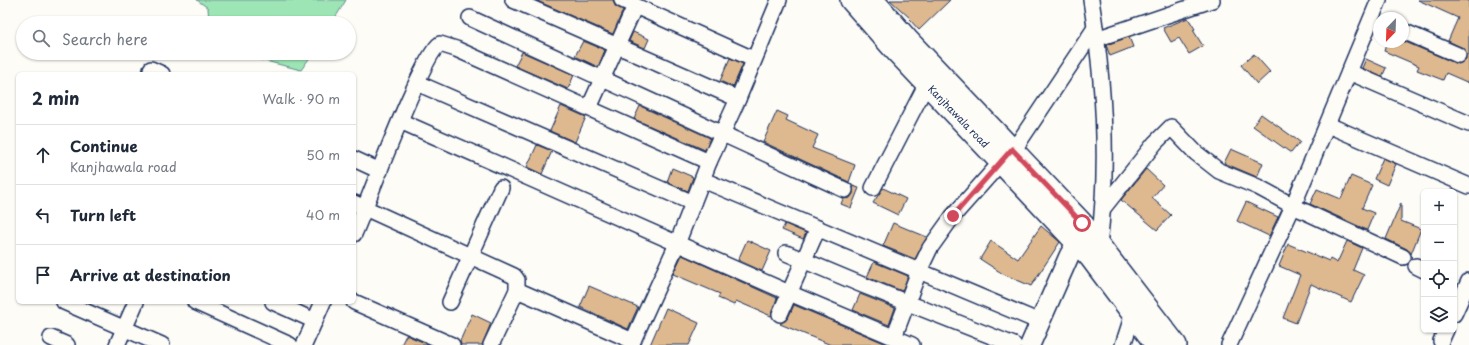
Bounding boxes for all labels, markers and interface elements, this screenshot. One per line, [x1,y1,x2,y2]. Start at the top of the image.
north arrow [1373,12,1409,48]
search box [16,16,356,60]
icon: search [30,27,52,49]
text: Search here [62,27,148,50]
street label: Kanjhawala road [925,81,993,151]
text: 2 min [32,85,79,111]
text: Walk · 90 m [263,89,340,108]
text: Continue [70,134,138,157]
icon: ahead [32,144,54,166]
text: 50 m [306,145,340,164]
text: Kanjhawala road [70,157,177,176]
map controls [1421,189,1457,333]
button: + [1421,189,1457,225]
text: Turn left [70,203,136,226]
icon: left [32,204,54,226]
text: 40 m [306,205,340,224]
route end [944,207,962,225]
route start [1073,214,1091,232]
button: − [1421,225,1457,261]
button: locate [1421,261,1457,297]
text: Arrive at destination [70,263,231,286]
icon: arrive [32,264,54,286]
button: layers [1421,297,1457,333]

